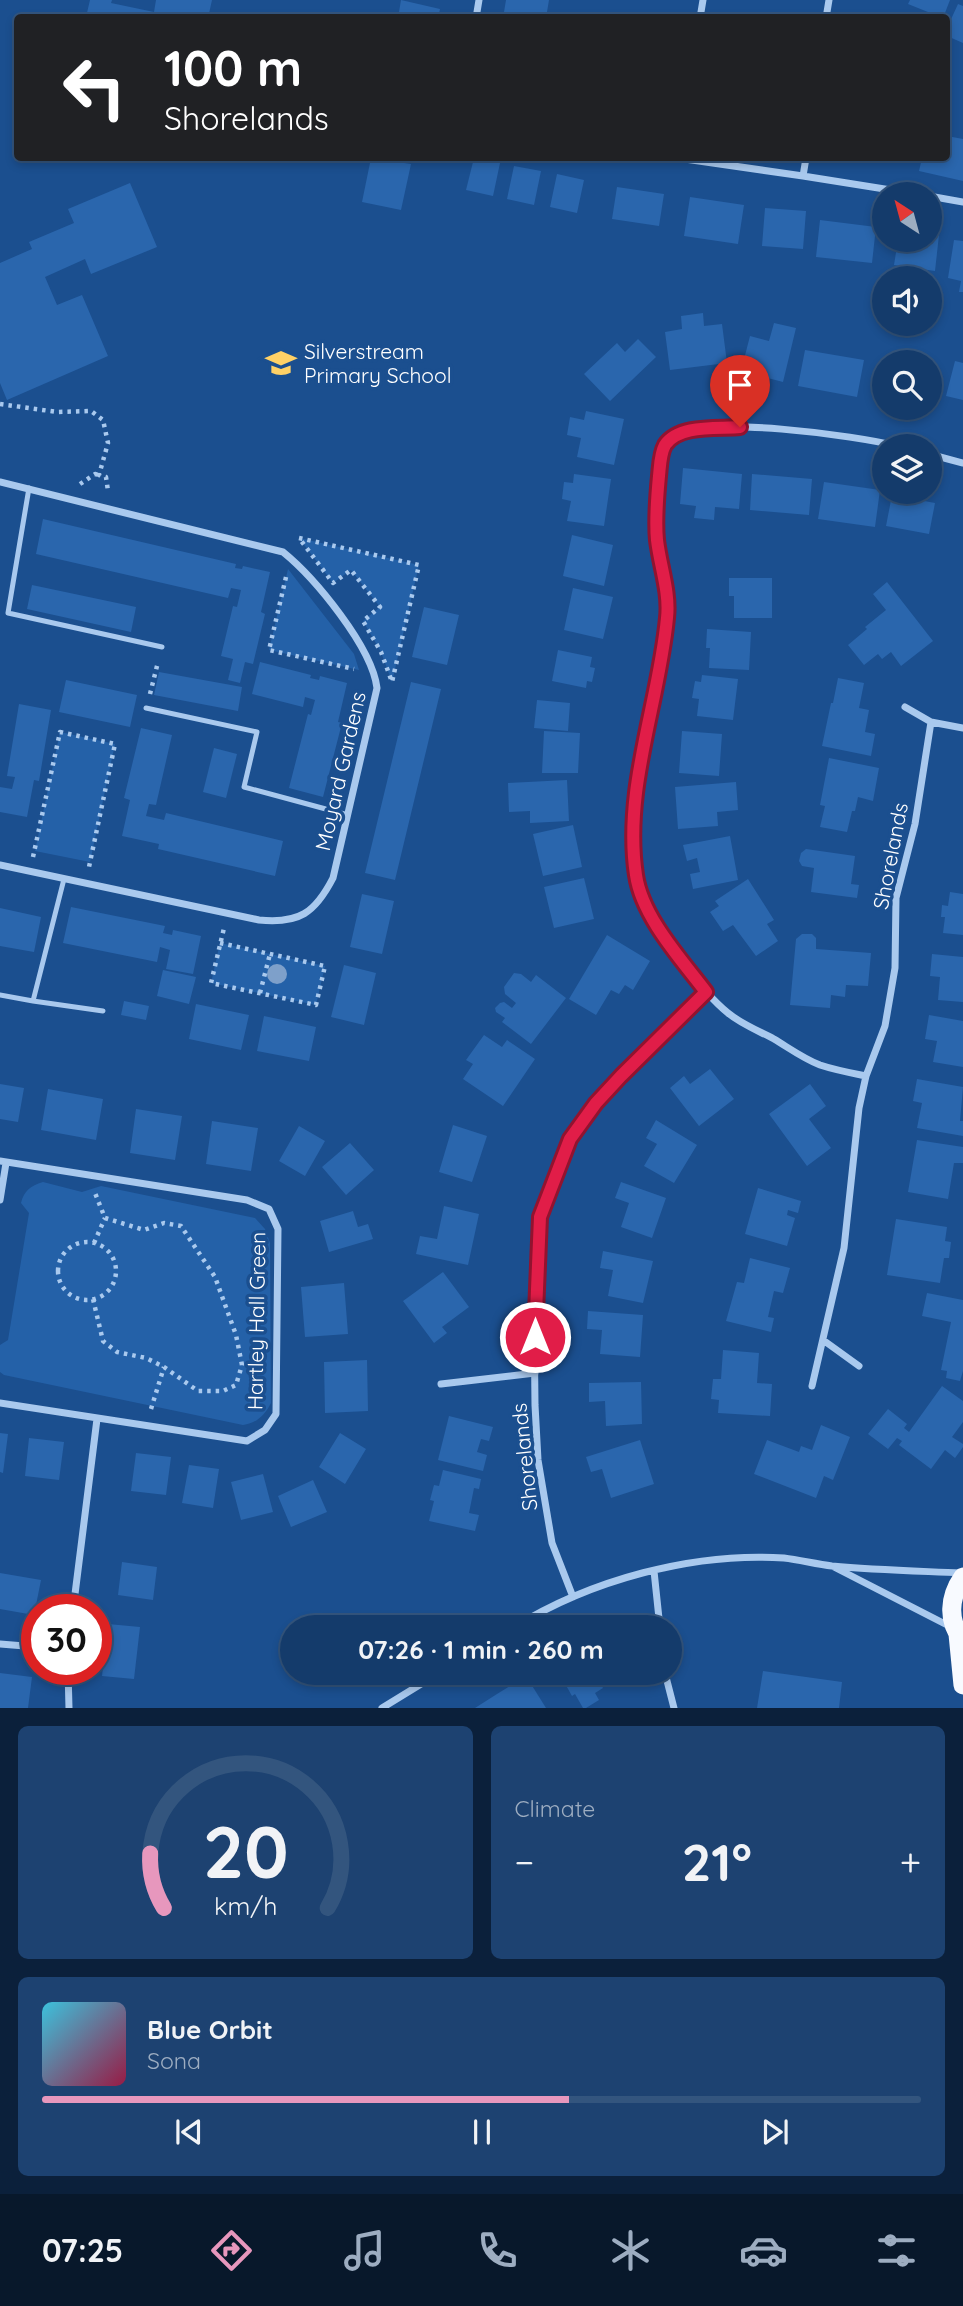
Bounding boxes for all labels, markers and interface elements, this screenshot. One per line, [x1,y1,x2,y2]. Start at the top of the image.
text: 100 m [164,37,302,98]
icon: left [49,42,140,133]
text: Shorelands [164,98,329,138]
north arrow [872,182,942,252]
map controls [872,182,942,504]
button: sound [872,266,942,336]
place label: Silverstream Primary School [304,338,452,388]
school or university icon: Silverstream Primary School [264,346,298,380]
button: search [872,350,942,420]
pin [710,355,770,427]
icon: arrive [721,366,759,404]
button: layers [872,434,942,504]
street label: Moyard Gardens [309,689,371,853]
street label: Shorelands [867,800,913,912]
street label: Hartley Hall Green [241,1232,271,1410]
position arrow [498,1300,572,1374]
street label: Shorelands [505,1402,543,1512]
speed limit sign: 30 [21,1594,112,1685]
text: 07:26 · 1 min · 260 m [358,1633,604,1666]
text: Climate [515,1794,595,1823]
text: 20 [202,1806,288,1897]
text: 21° [682,1829,752,1894]
text: − [515,1838,534,1886]
text: + [900,1838,921,1886]
text: km/h [214,1890,277,1921]
text: Blue Orbit [147,2013,273,2046]
text: Sona [147,2046,201,2075]
icon: previous [170,2113,208,2151]
icon: pause [463,2113,501,2151]
icon: next [756,2113,794,2151]
icon: directions [207,2226,256,2275]
icon: music [340,2226,389,2275]
icon: phone [473,2226,522,2275]
icon: climate [606,2226,655,2275]
icon: car [739,2226,788,2275]
icon: filters [872,2226,921,2275]
text: 07:25 [42,2230,123,2270]

